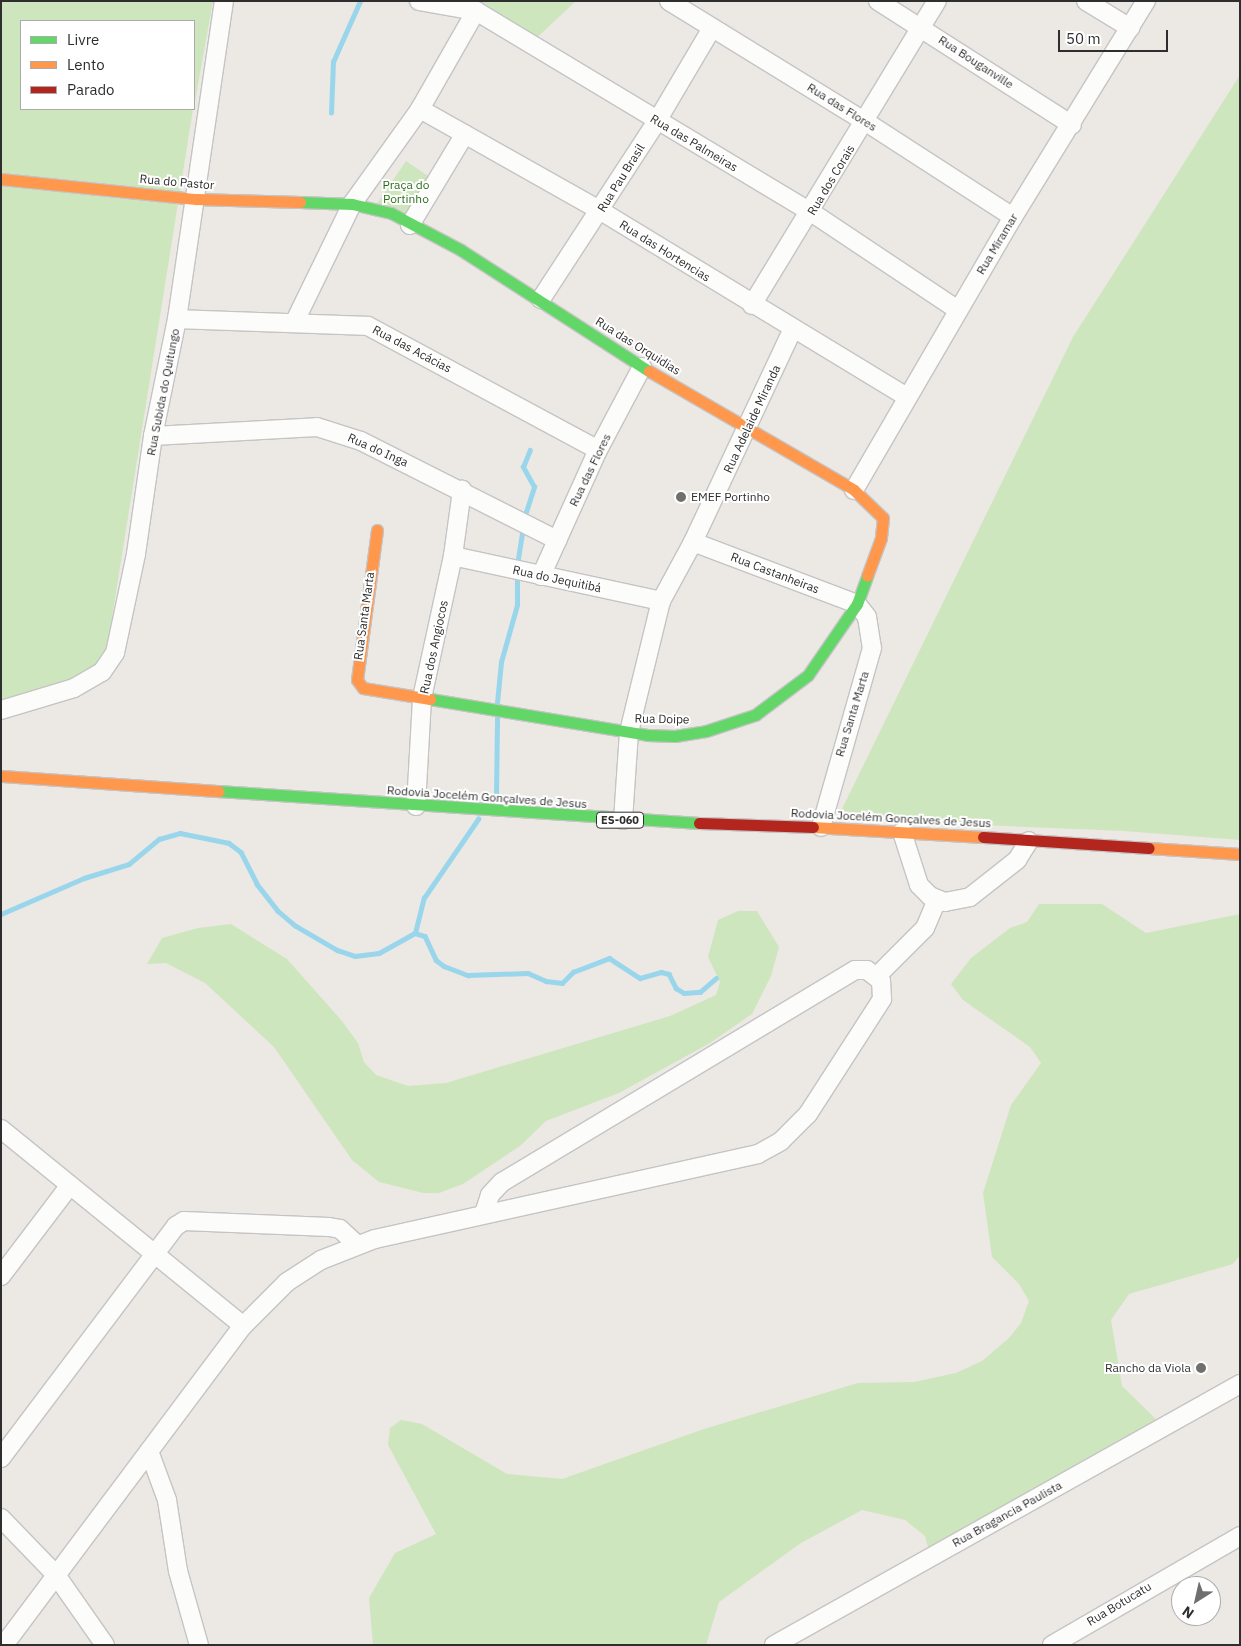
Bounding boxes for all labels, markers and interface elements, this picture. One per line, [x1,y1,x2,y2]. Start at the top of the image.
legend [20,20,195,110]
scale bar [1061,20,1171,52]
text: 50 m [1066,29,1101,48]
text: Livre [67,30,99,49]
street label: Rua Bouganville [936,32,1016,92]
text: Lento [67,55,105,74]
text: Parado [67,80,115,99]
street label: Rua das Flores [805,80,879,134]
street label: Rua das Palmeiras [648,111,740,175]
street label: Rua Pau Brasil [594,141,648,215]
street label: Rua dos Corais [804,142,858,218]
street label: Rua do Pastor [139,172,215,192]
park label: Praça do Portinho [383,178,429,206]
street label: Rua Miramar [973,211,1021,277]
street label: Rua das Hortencias [617,217,713,285]
street label: Rua das Orquidias [593,314,683,378]
street label: Rua das Acácias [370,322,454,376]
street label: Rua Subida do Quitungo [144,327,182,457]
street label: Rua Adelaide Miranda [721,363,783,475]
street label: Rua do Inga [346,430,410,470]
street label: Rua das Flores [566,431,614,509]
place label: EMEF Portinho [691,490,770,504]
marker: EMEF Portinho [675,491,687,503]
street label: Rua Castanheiras [729,549,821,597]
street label: Rua do Jequitibá [511,563,603,595]
street label: Rua Santa Marta [351,571,377,661]
street label: Rua dos Angiocos [417,599,451,695]
street label: Rua Santa Marta [832,670,872,758]
street label: Rua Doipe [634,711,690,727]
street label: Rodovia Jocelém Gonçalves de Jesus [386,783,588,811]
street label: Rodovia Jocelém Gonçalves de Jesus [790,806,992,830]
road number: ES-060 [595,812,645,828]
place label: Rancho da Viola [1105,1361,1191,1375]
marker: Rancho da Viola [1195,1362,1207,1374]
street label: Rua Bragancia Paulista [950,1478,1064,1550]
north arrow [1171,1576,1221,1626]
street label: Rua Botucatu [1084,1579,1154,1629]
text: N [1179,1602,1197,1623]

